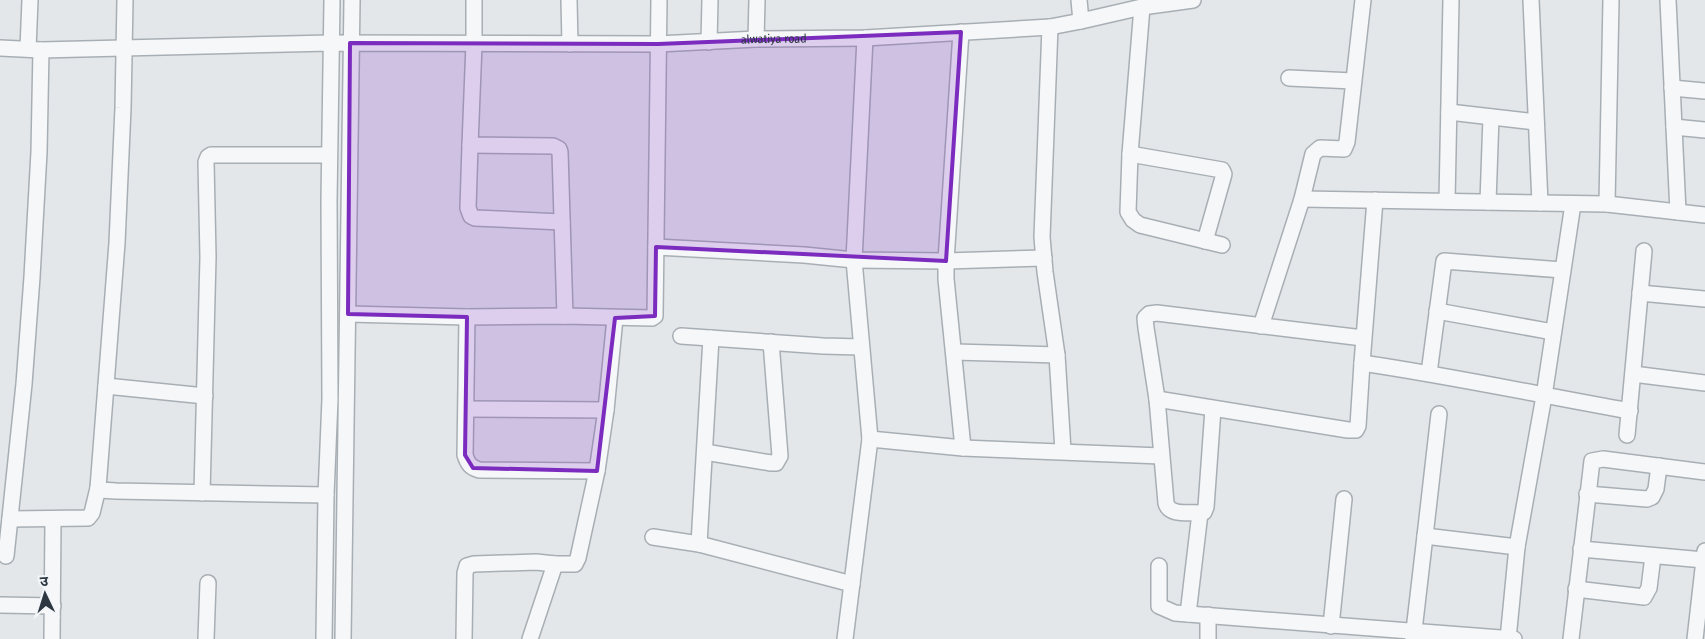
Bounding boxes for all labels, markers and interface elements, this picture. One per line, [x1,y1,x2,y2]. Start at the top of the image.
street label: alwatiya road [740,32,807,47]
north arrow [20,569,70,619]
text: उ [39,573,50,590]

